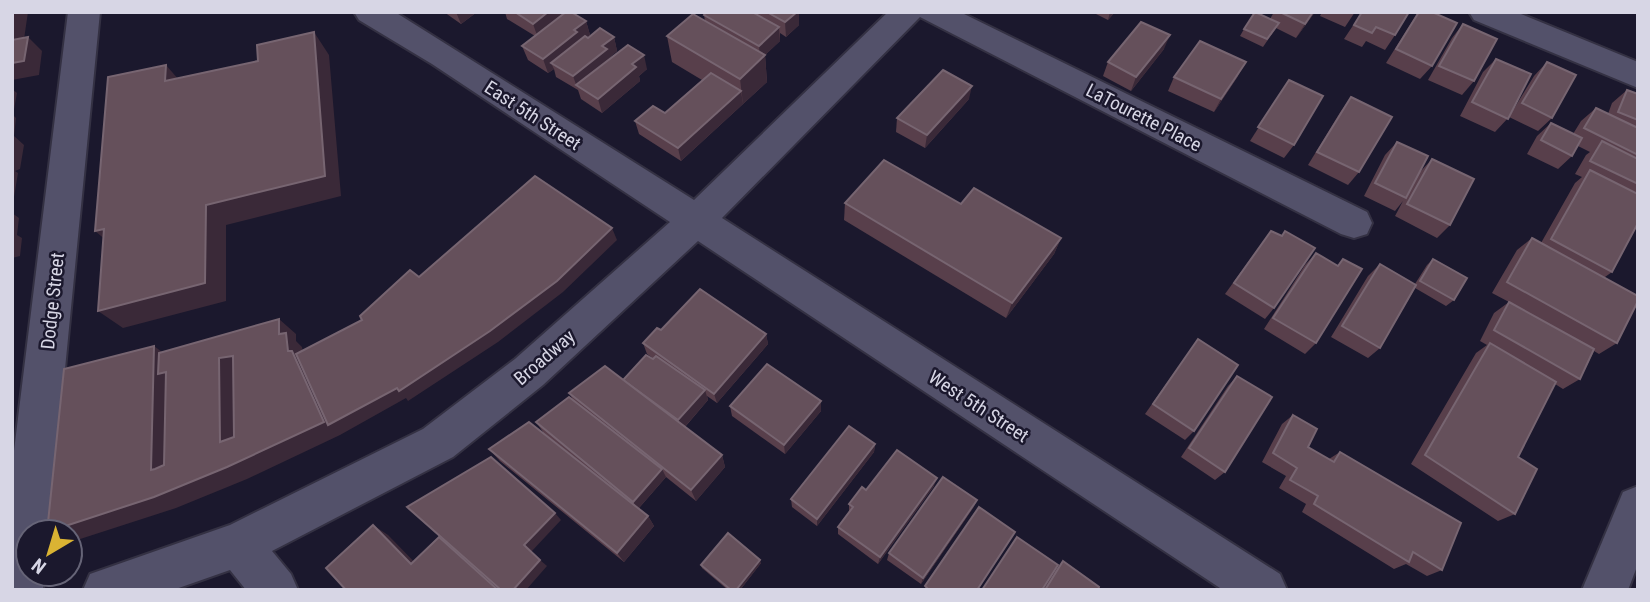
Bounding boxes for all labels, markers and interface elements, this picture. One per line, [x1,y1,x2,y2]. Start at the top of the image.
street label: East 5th Street [480,76,585,155]
street label: LaTourette Place [1082,78,1205,156]
street label: Dodge Street [36,252,69,350]
street label: Broadway [509,325,580,390]
street label: West 5th Street [924,366,1033,447]
north arrow [14,518,84,588]
text: N [27,553,51,579]

